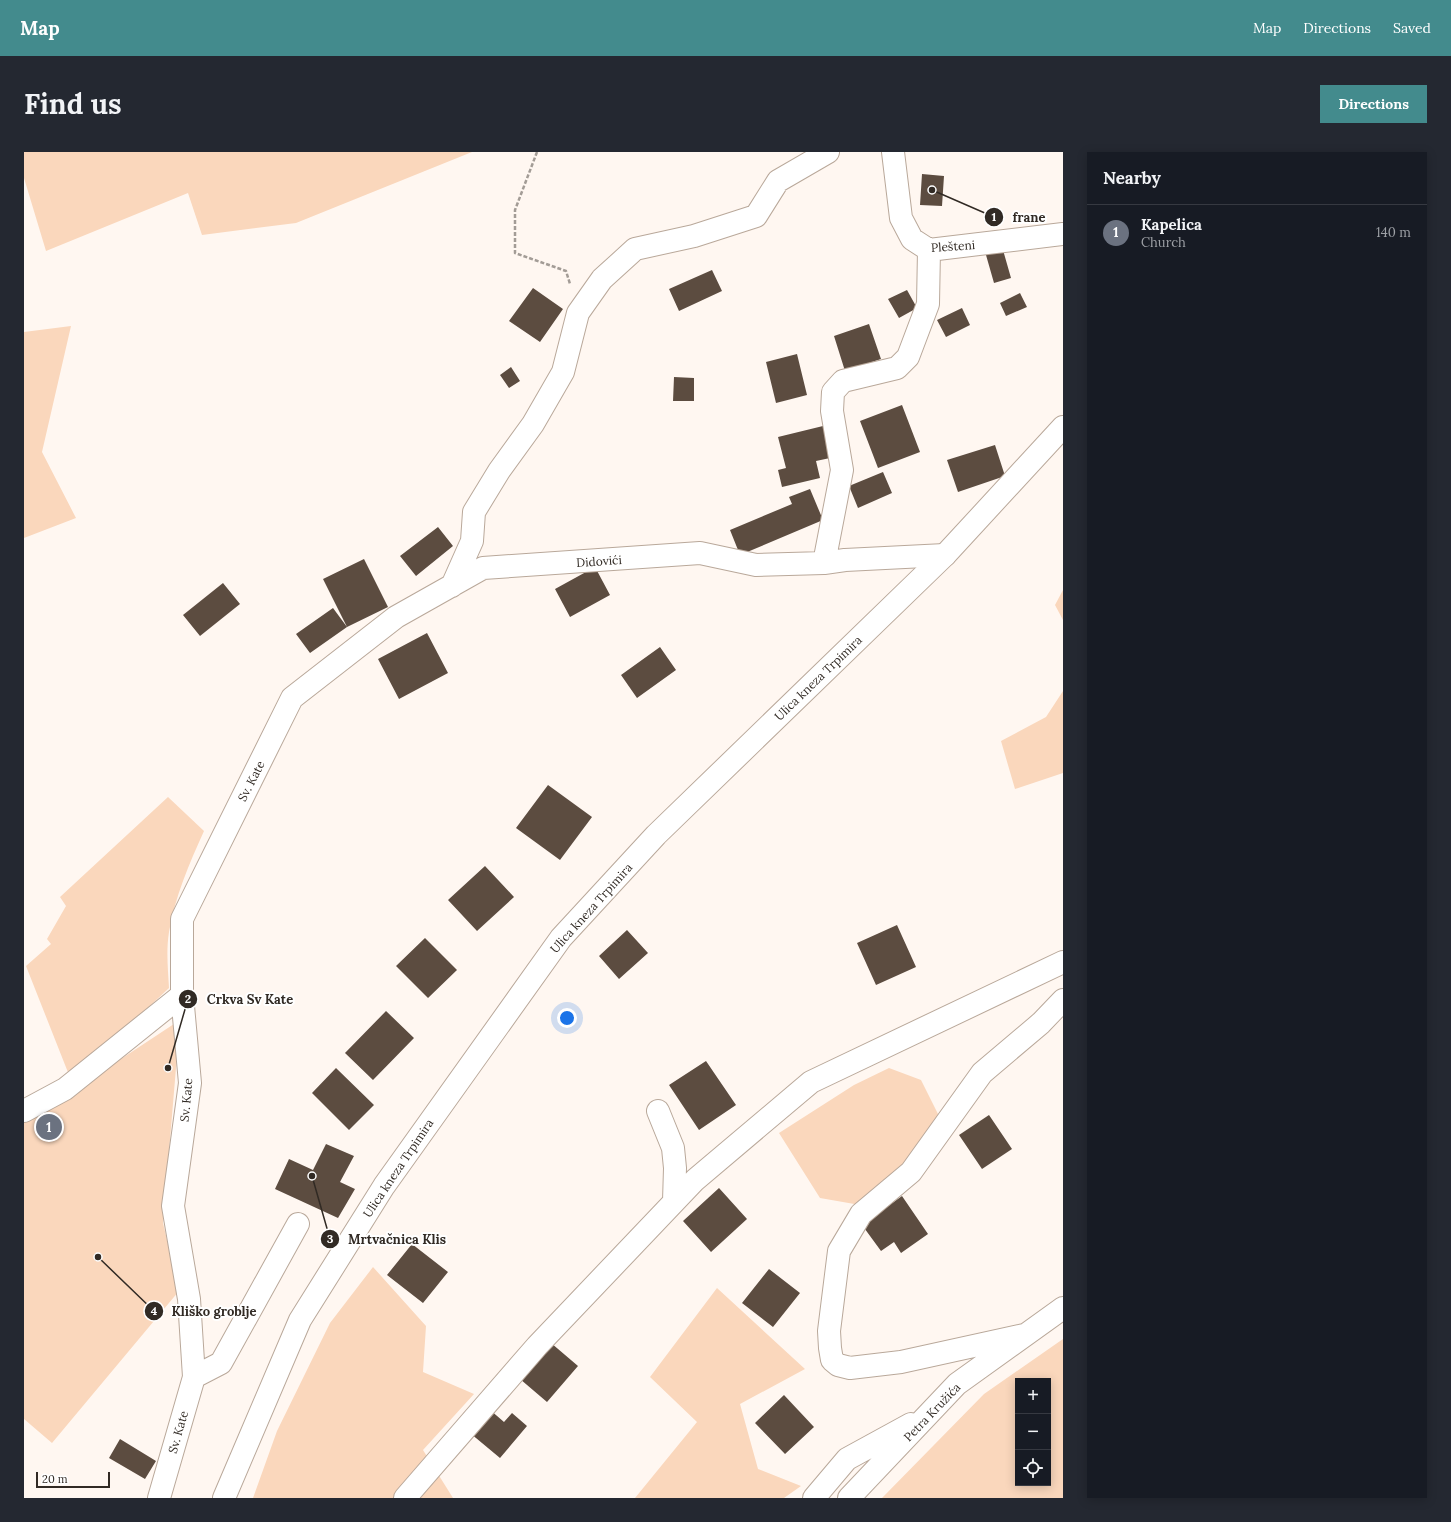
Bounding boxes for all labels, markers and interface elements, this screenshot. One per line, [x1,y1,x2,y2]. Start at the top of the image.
text: Map [20,16,60,40]
text: Map [1253,19,1281,37]
text: Directions [1303,19,1371,37]
text: Saved [1393,19,1431,37]
button: Directions [1320,85,1427,123]
text: Find us [24,86,122,122]
text: Nearby [1103,167,1161,189]
callout: frane [984,205,1053,230]
text: 1 [992,209,997,224]
text: frane [1012,209,1046,226]
text: Kapelica [1141,215,1202,234]
text: 1 [1113,224,1119,241]
text: 140 m [1376,224,1411,241]
text: Church [1141,234,1186,251]
street label: Plešteni [930,237,976,255]
street label: Didovići [576,552,622,570]
street label: Ulica kneza Trpimira [771,632,865,724]
street label: Sv. Kate [234,758,268,804]
street label: Ulica kneza Trpimira [547,860,635,956]
callout: Crkva Sv Kate [178,987,301,1012]
text: 2 [185,991,191,1006]
text: Crkva Sv Kate [207,991,293,1008]
your location [557,1008,577,1028]
street label: Sv. Kate [177,1077,195,1123]
pin: 1 [36,1112,62,1142]
street label: Ulica kneza Trpimira [359,1116,437,1220]
callout: Mrtvačnica Klis [320,1227,454,1252]
text: 3 [327,1231,334,1246]
text: Mrtvačnica Klis [348,1231,446,1248]
callout: Kliško groblje [144,1298,265,1323]
text: 4 [151,1303,158,1318]
text: Kliško groblje [171,1303,257,1320]
map controls [1015,1378,1051,1486]
button: + [1015,1378,1051,1414]
street label: Petra Kružića [900,1380,964,1444]
street label: Sv. Kate [165,1408,191,1455]
button: − [1015,1414,1051,1450]
button: locate [1015,1450,1051,1486]
scale bar [36,1470,110,1489]
text: 20 m [42,1472,67,1486]

